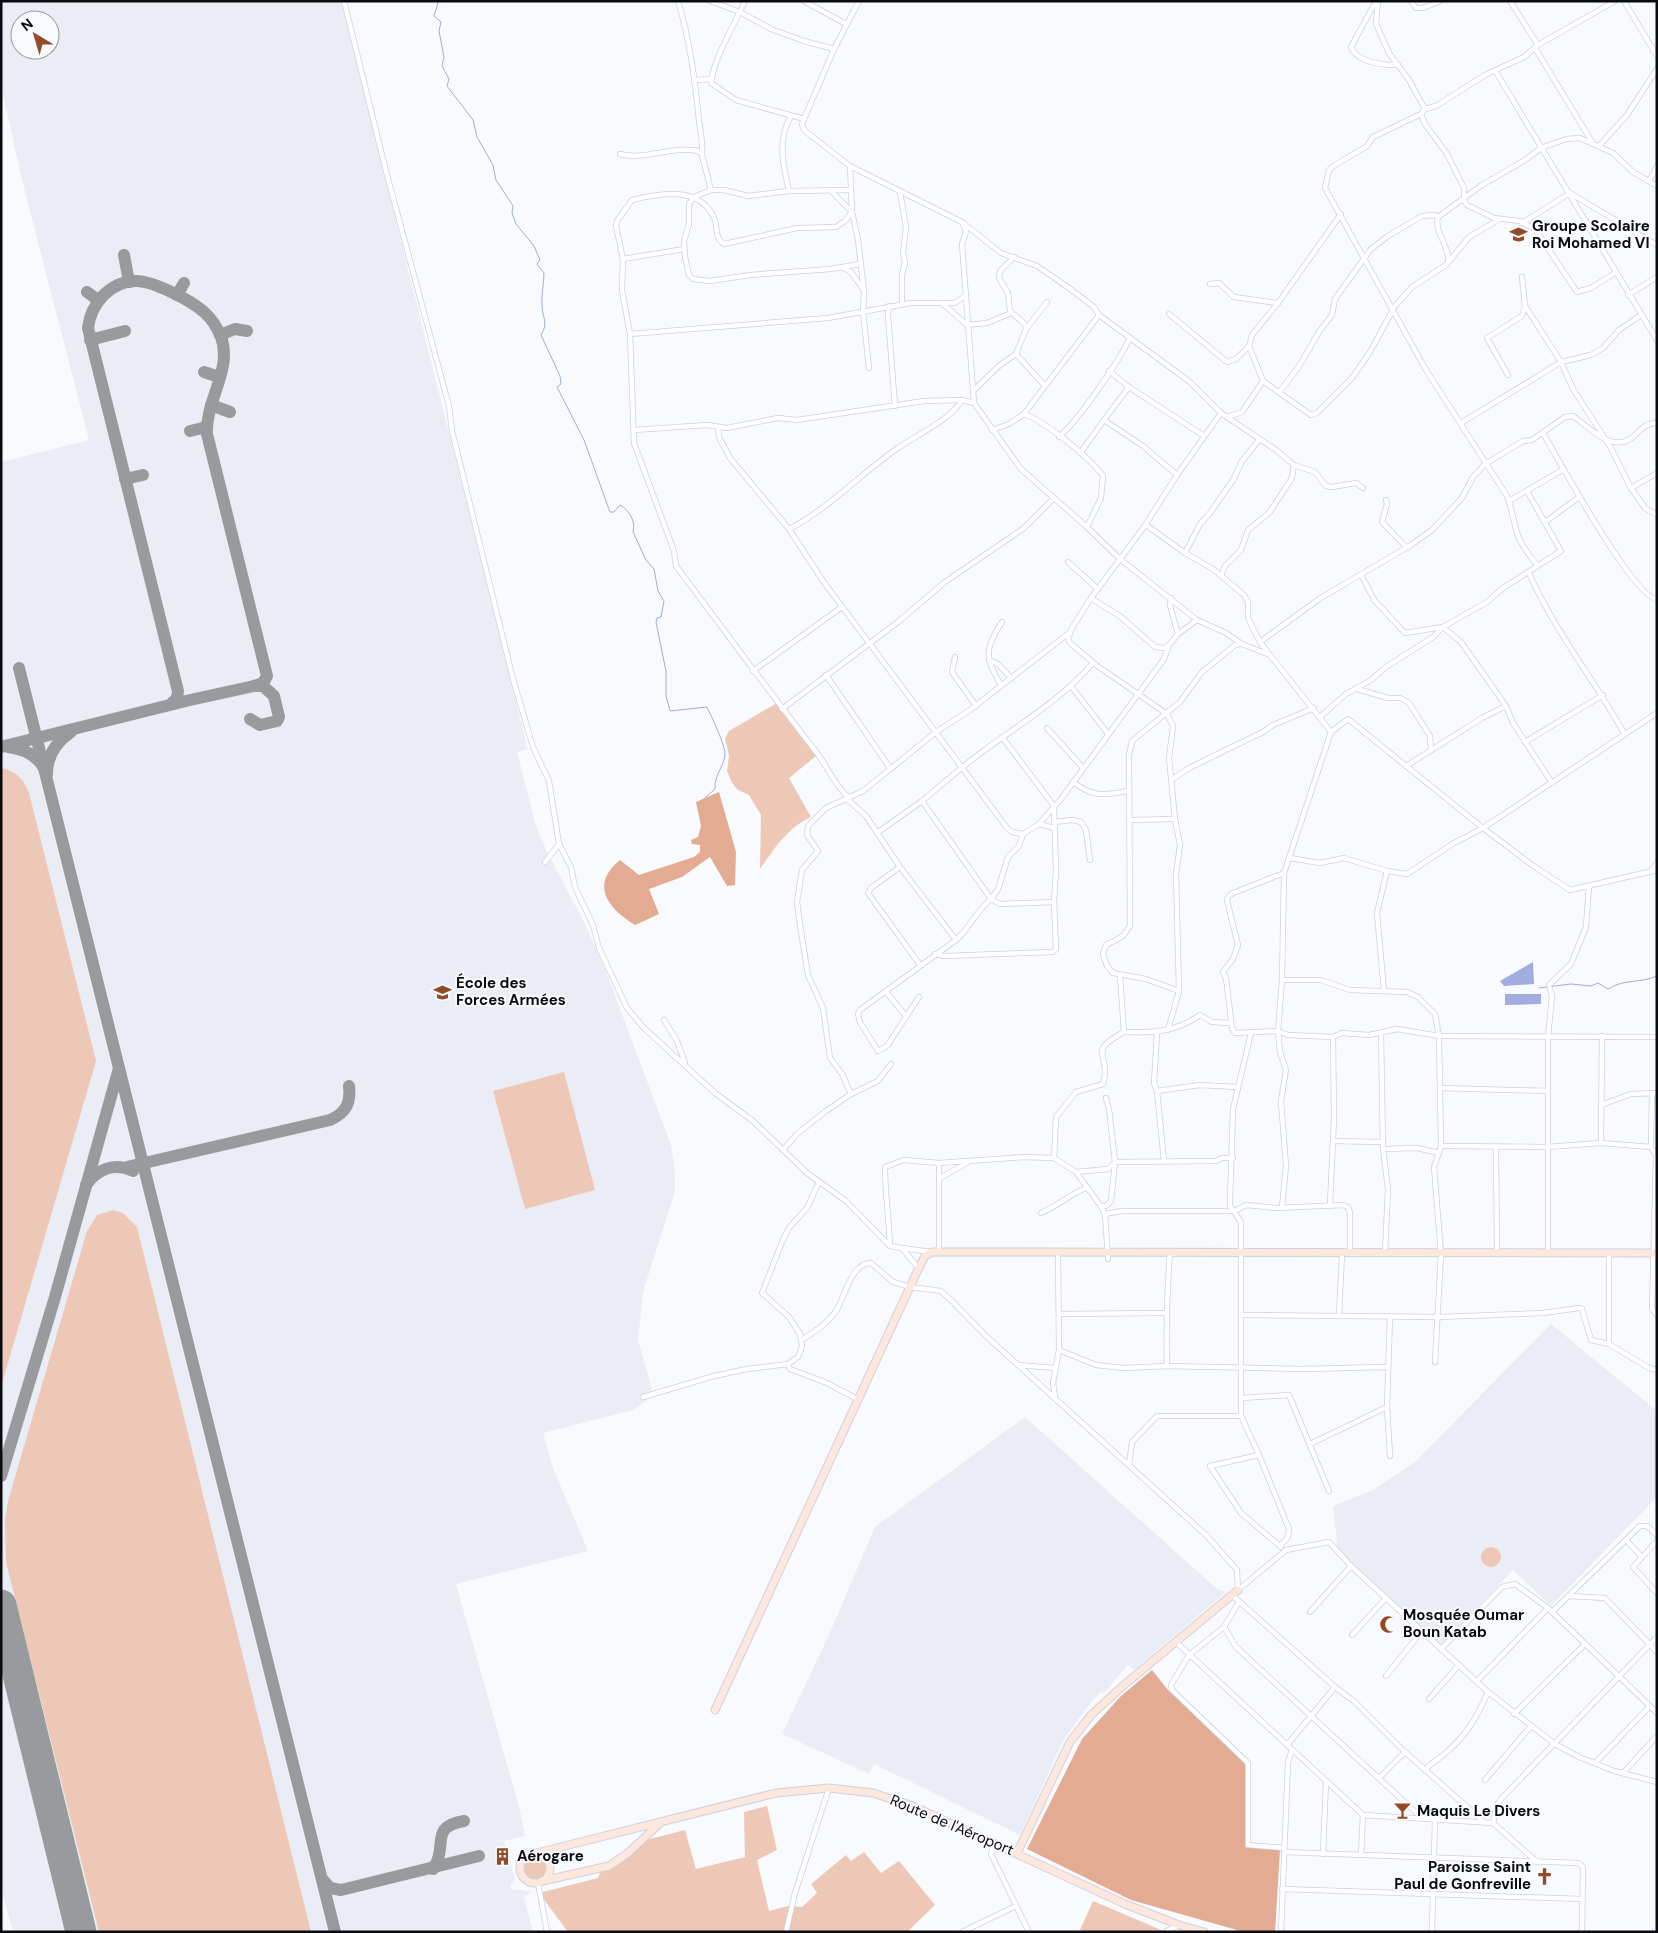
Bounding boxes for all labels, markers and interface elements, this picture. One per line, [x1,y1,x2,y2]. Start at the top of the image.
north arrow [10,10,60,60]
text: N [17,15,37,35]
place label: Groupe Scolaire Roi Mohamed VI [1532,216,1650,253]
school or university icon: Groupe Scolaire Roi Mohamed VI [1508,225,1528,245]
place label: École des Forces Armées [456,973,566,1010]
school or university icon: École des Forces Armées [432,982,452,1002]
place label: Mosquée Oumar Boun Katab [1403,1605,1524,1642]
mosque icon: Mosquée Oumar Boun Katab [1379,1614,1399,1634]
street label: Route de l'Aéroport [887,1790,1017,1860]
bar icon: Maquis Le Divers [1393,1801,1413,1821]
place label: Maquis Le Divers [1417,1801,1540,1821]
building icon: Aérogare [493,1846,513,1866]
place label: Aérogare [517,1846,584,1866]
place label: Paroisse Saint Paul de Gonfreville [1394,1857,1531,1894]
church icon: Paroisse Saint Paul de Gonfreville [1535,1866,1555,1886]

